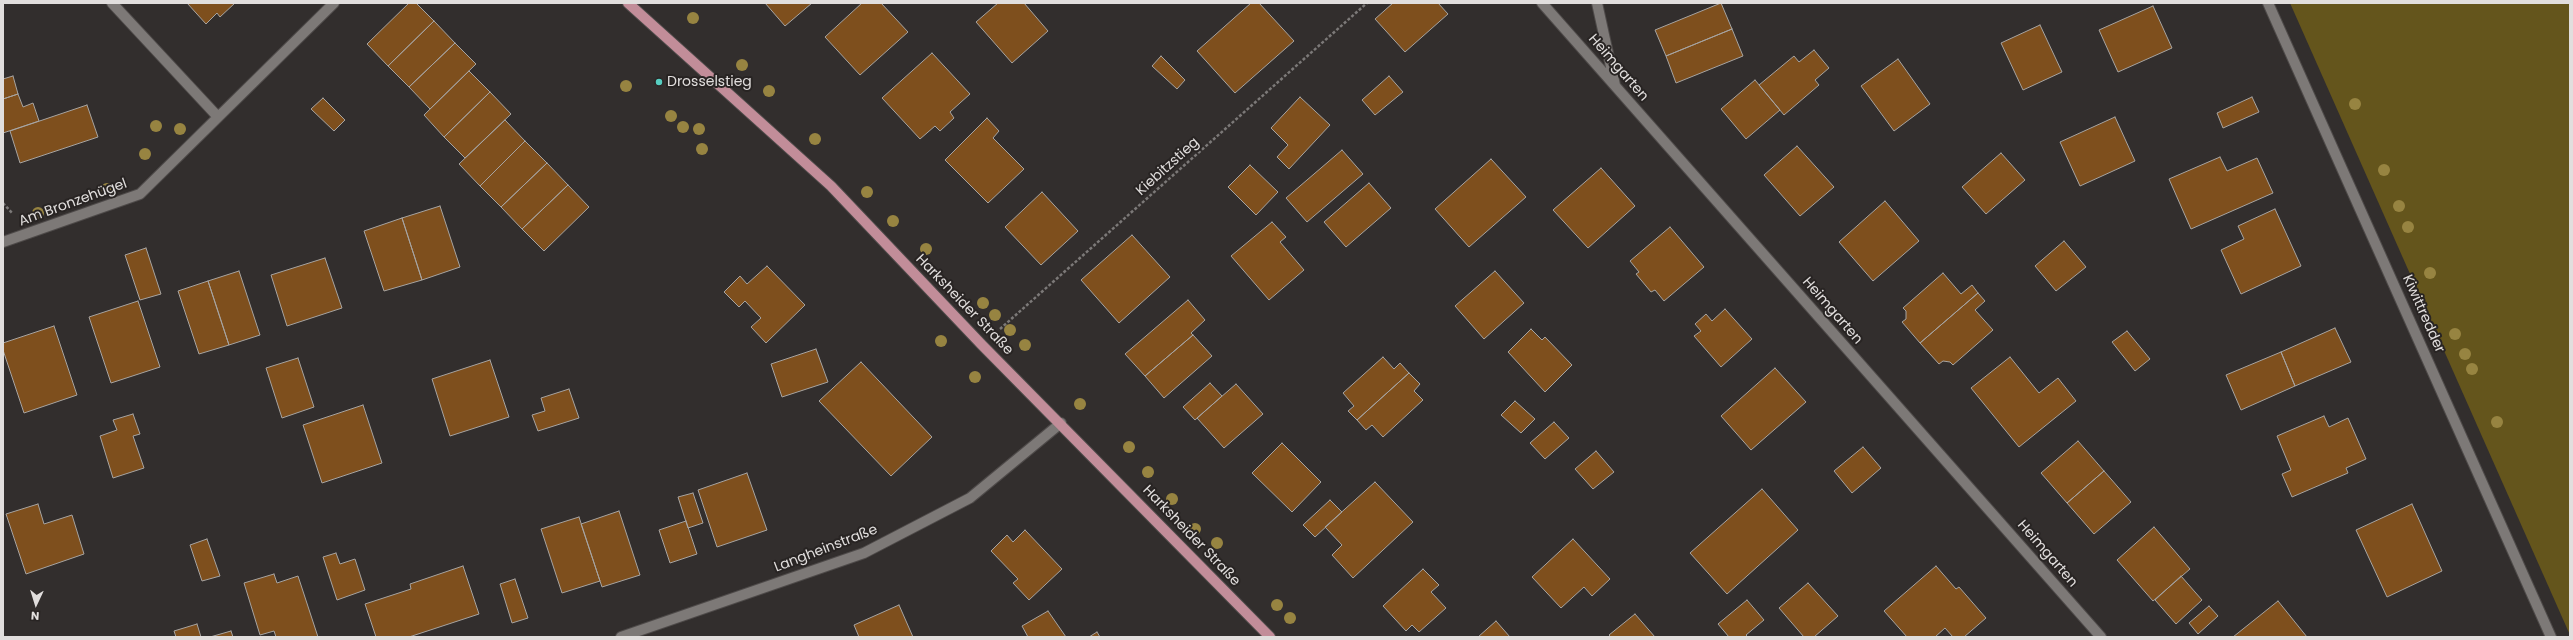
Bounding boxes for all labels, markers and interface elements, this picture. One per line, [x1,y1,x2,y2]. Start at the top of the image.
street label: Heimgarten [1584,31,1652,105]
place label: Drosselstieg [667,74,752,90]
marker: Drosselstieg [654,77,664,87]
street label: Kiebitzstieg [1133,134,1203,200]
street label: Am Bronzehügel [17,176,129,230]
street label: Harksheider Straße [912,251,1016,359]
street label: Kiwittredder [2398,272,2448,356]
street label: Heimgarten [1798,274,1866,348]
street label: Harksheider Straße [1139,482,1243,590]
street label: Heimgarten [2013,517,2081,591]
street label: Langheinstraße [772,522,880,576]
north arrow [16,584,56,624]
text: N [30,608,40,624]

